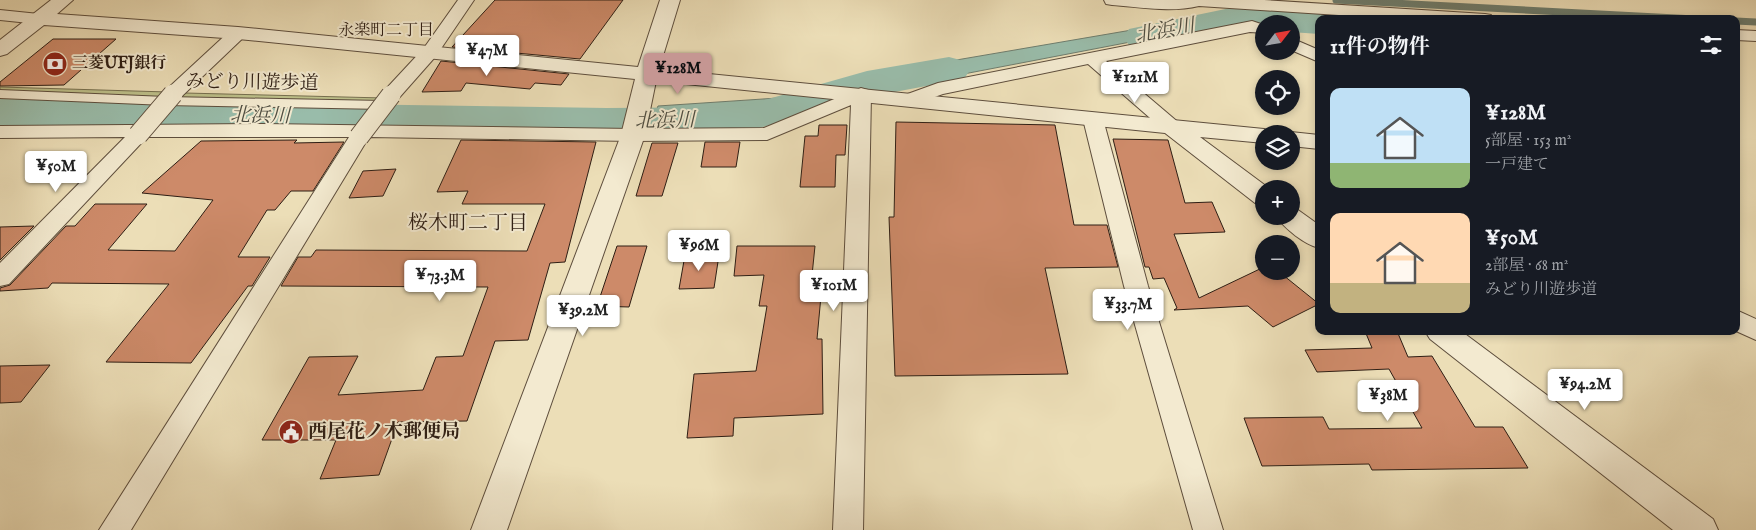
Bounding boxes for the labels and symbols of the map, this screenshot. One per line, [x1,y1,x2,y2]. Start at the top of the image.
water label: 北浜川 [1133,13,1199,49]
north arrow [1255,15,1300,60]
district label: 永楽町二丁目 [338,21,434,41]
pin: ¥47M [457,34,517,77]
bank icon: 三菱UFJ銀行 [42,51,68,77]
pin: ¥128M [643,52,713,95]
place label: 三菱UFJ銀行 [72,54,166,74]
pin: ¥121M [1100,62,1170,104]
street label: みどり川遊歩道 [185,70,319,96]
water label: 北浜川 [230,103,292,129]
water label: 北浜川 [635,108,697,134]
pin: ¥50M [26,150,86,193]
district label: 桜木町二丁目 [408,211,528,236]
pin: ¥96M [669,230,729,272]
pin: ¥73.3M [399,260,481,302]
pin: ¥101M [799,270,869,312]
pin: ¥33.7M [1087,288,1169,331]
pin: ¥39.2M [542,294,624,337]
pin: ¥94.2M [1544,368,1626,411]
pin: ¥38M [1358,380,1418,422]
public building icon: 西尾花ノ木郵便局 [278,419,304,445]
place label: 西尾花ノ木郵便局 [308,420,460,444]

